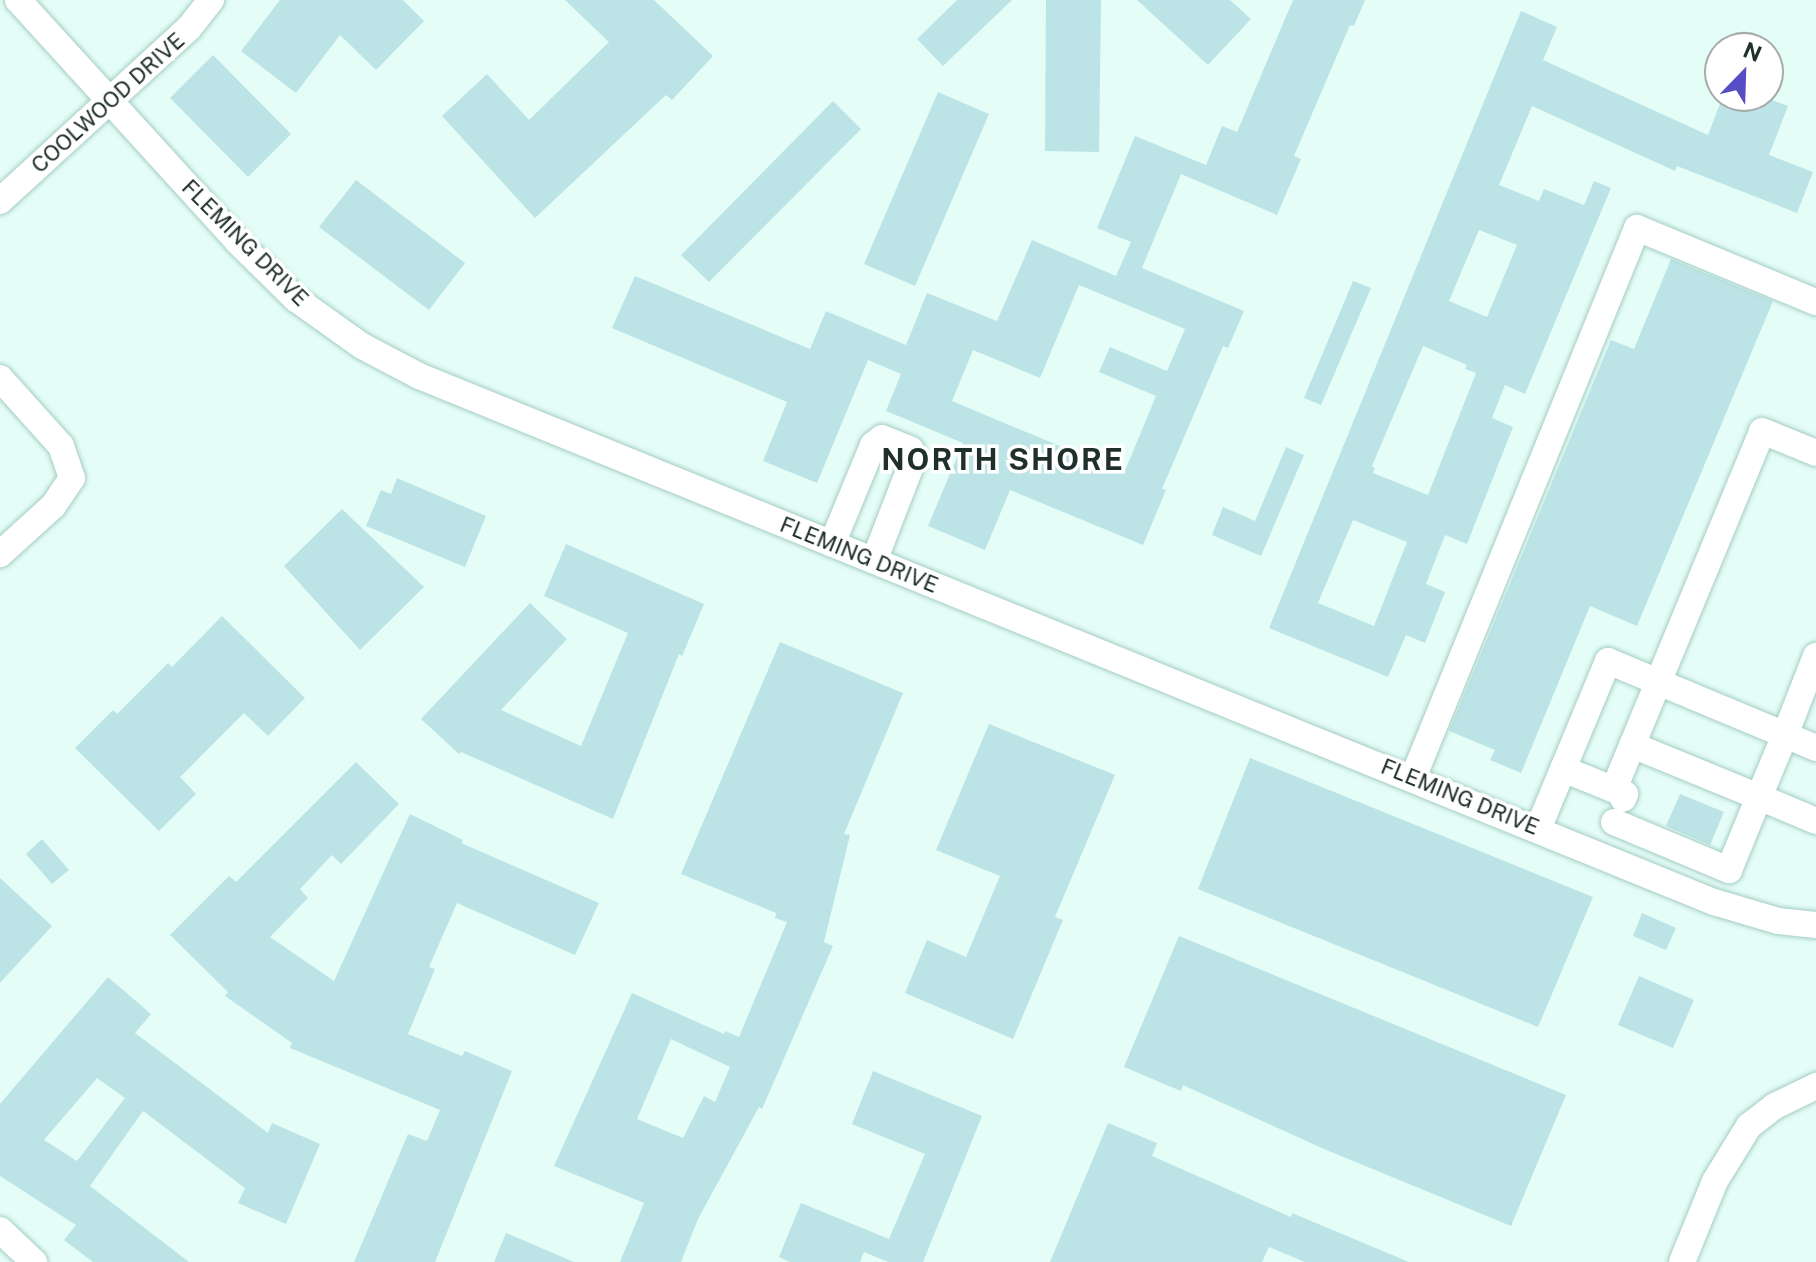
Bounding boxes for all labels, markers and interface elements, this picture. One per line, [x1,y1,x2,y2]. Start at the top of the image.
street label: COOLWOOD DRIVE [26,27,190,179]
north arrow [1704,32,1784,112]
text: N [1740,36,1766,67]
street label: FLEMING DRIVE [176,174,314,312]
district label: NORTH SHORE [881,441,1125,477]
street label: FLEMING DRIVE [776,511,942,599]
street label: FLEMING DRIVE [1377,753,1543,841]

